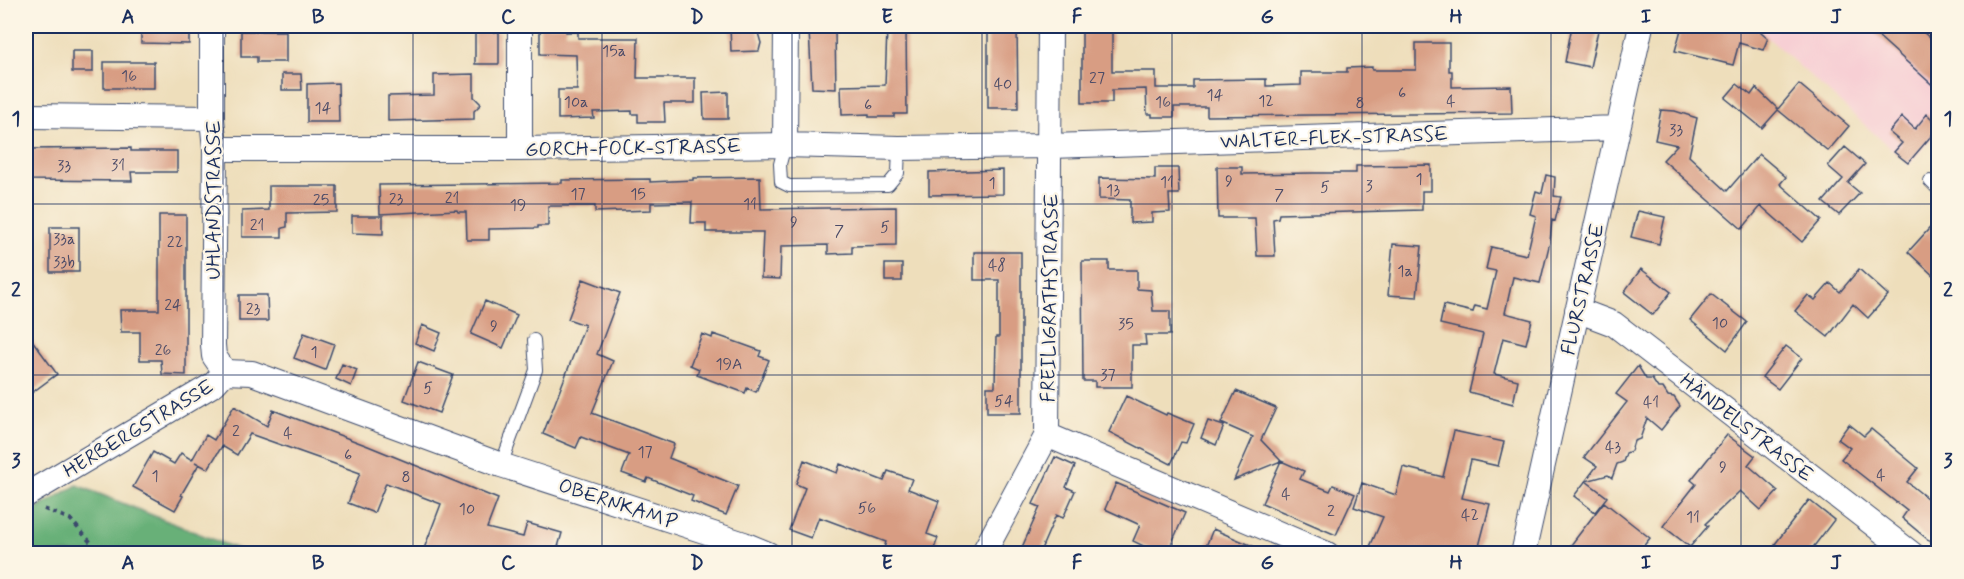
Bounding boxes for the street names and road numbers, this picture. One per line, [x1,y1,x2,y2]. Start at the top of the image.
street label: UHLANDSTRASSE [201,120,228,280]
street label: WALTER-FLEX-STRASSE [1220,121,1449,156]
street label: GORCH-FOCK-STRASSE [525,133,741,164]
street label: FREILIGRATHSTRASSE [1035,193,1066,403]
street label: FLURSTRASSE [1555,221,1612,358]
street label: HÄNDELSTRASSE [1674,368,1818,489]
street label: HERBERGSTRASSE [58,374,219,485]
street label: OBERNKAMP [555,473,680,536]

